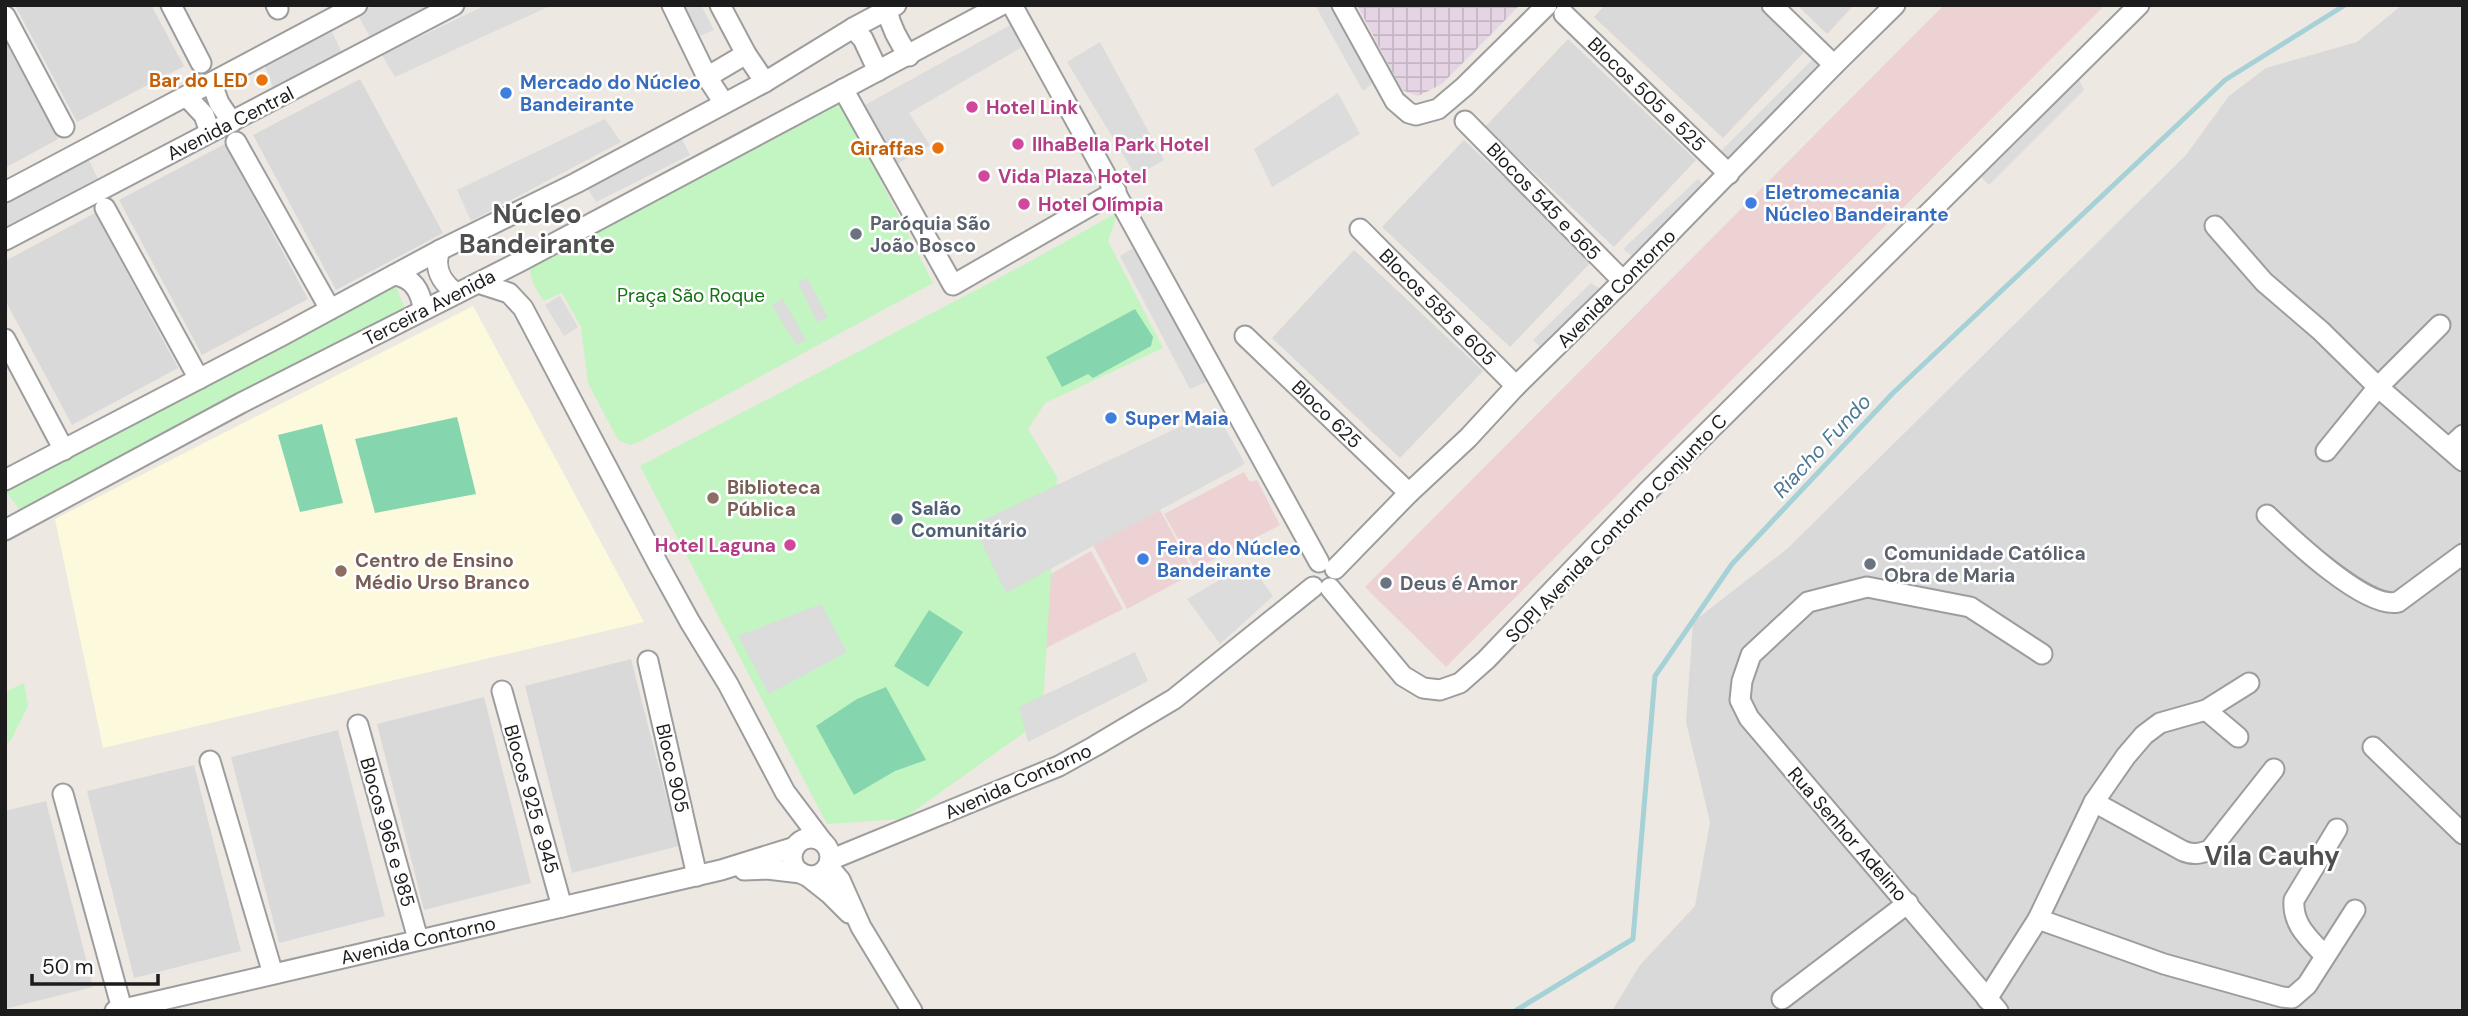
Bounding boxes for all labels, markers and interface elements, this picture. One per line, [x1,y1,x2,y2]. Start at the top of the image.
street label: Blocos 505 e 525 [1582,32,1711,157]
place label: Bar do LED [149,68,248,93]
place label: Mercado do Núcleo Bandeirante [520,70,701,117]
marker: Bar do LED [254,72,270,88]
street label: Avenida Central [163,81,298,166]
marker: Mercado do Núcleo Bandeirante [498,85,514,101]
place label: Hotel Link [986,95,1078,120]
marker: Hotel Link [964,99,980,115]
place label: IlhaBella Park Hotel [1032,132,1209,157]
place label: Giraffas [850,136,924,161]
marker: IlhaBella Park Hotel [1010,136,1026,152]
street label: Blocos 545 e 565 [1481,137,1606,265]
marker: Giraffas [930,140,946,156]
place label: Vida Plaza Hotel [998,164,1147,189]
marker: Vida Plaza Hotel [976,168,992,184]
place label: Eletromecania Núcleo Bandeirante [1765,180,1949,227]
place label: Hotel Olímpia [1038,192,1163,217]
marker: Eletromecania Núcleo Bandeirante [1743,195,1759,211]
marker: Hotel Olímpia [1016,196,1032,212]
district label: Núcleo Bandeirante [459,197,615,261]
place label: Paróquia São João Bosco [870,211,991,258]
street label: Avenida Contorno [1552,224,1681,353]
marker: Paróquia São João Bosco [848,226,864,242]
street label: Blocos 585 e 605 [1374,243,1502,371]
street label: Terceira Avenida [359,263,499,351]
park label: Praça São Roque [617,283,765,308]
street label: Bloco 625 [1286,375,1367,454]
water label: Riacho Fundo [1767,388,1877,504]
place label: Super Maia [1125,406,1229,431]
street label: SOPI Avenida Contorno Conjunto C [1500,409,1733,648]
marker: Super Maia [1103,410,1119,426]
place label: Biblioteca Pública [727,475,820,522]
marker: Biblioteca Pública [705,490,721,506]
place label: Salão Comunitário [911,496,1027,543]
marker: Salão Comunitário [889,511,905,527]
place label: Hotel Laguna [655,533,776,558]
place label: Feira do Núcleo Bandeirante [1157,536,1301,583]
marker: Hotel Laguna [782,537,798,553]
place label: Comunidade Católica Obra de Maria [1884,541,2086,588]
place label: Centro de Ensino Médio Urso Branco [355,548,530,595]
marker: Feira do Núcleo Bandeirante [1135,551,1151,567]
marker: Comunidade Católica Obra de Maria [1862,556,1878,572]
marker: Centro de Ensino Médio Urso Branco [333,563,349,579]
place label: Deus é Amor [1400,571,1518,596]
marker: Deus é Amor [1378,575,1394,591]
street label: Bloco 905 [650,721,695,815]
street label: Blocos 925 e 945 [498,722,565,877]
street label: Avenida Contorno [941,738,1096,825]
street label: Blocos 965 e 985 [354,754,421,910]
street label: Rua Senhor Adelino [1782,762,1913,907]
district label: Vila Cauhy [2204,839,2340,873]
street label: Avenida Contorno [338,911,498,970]
scale bar [32,942,158,986]
text: 50 m [42,953,93,981]

